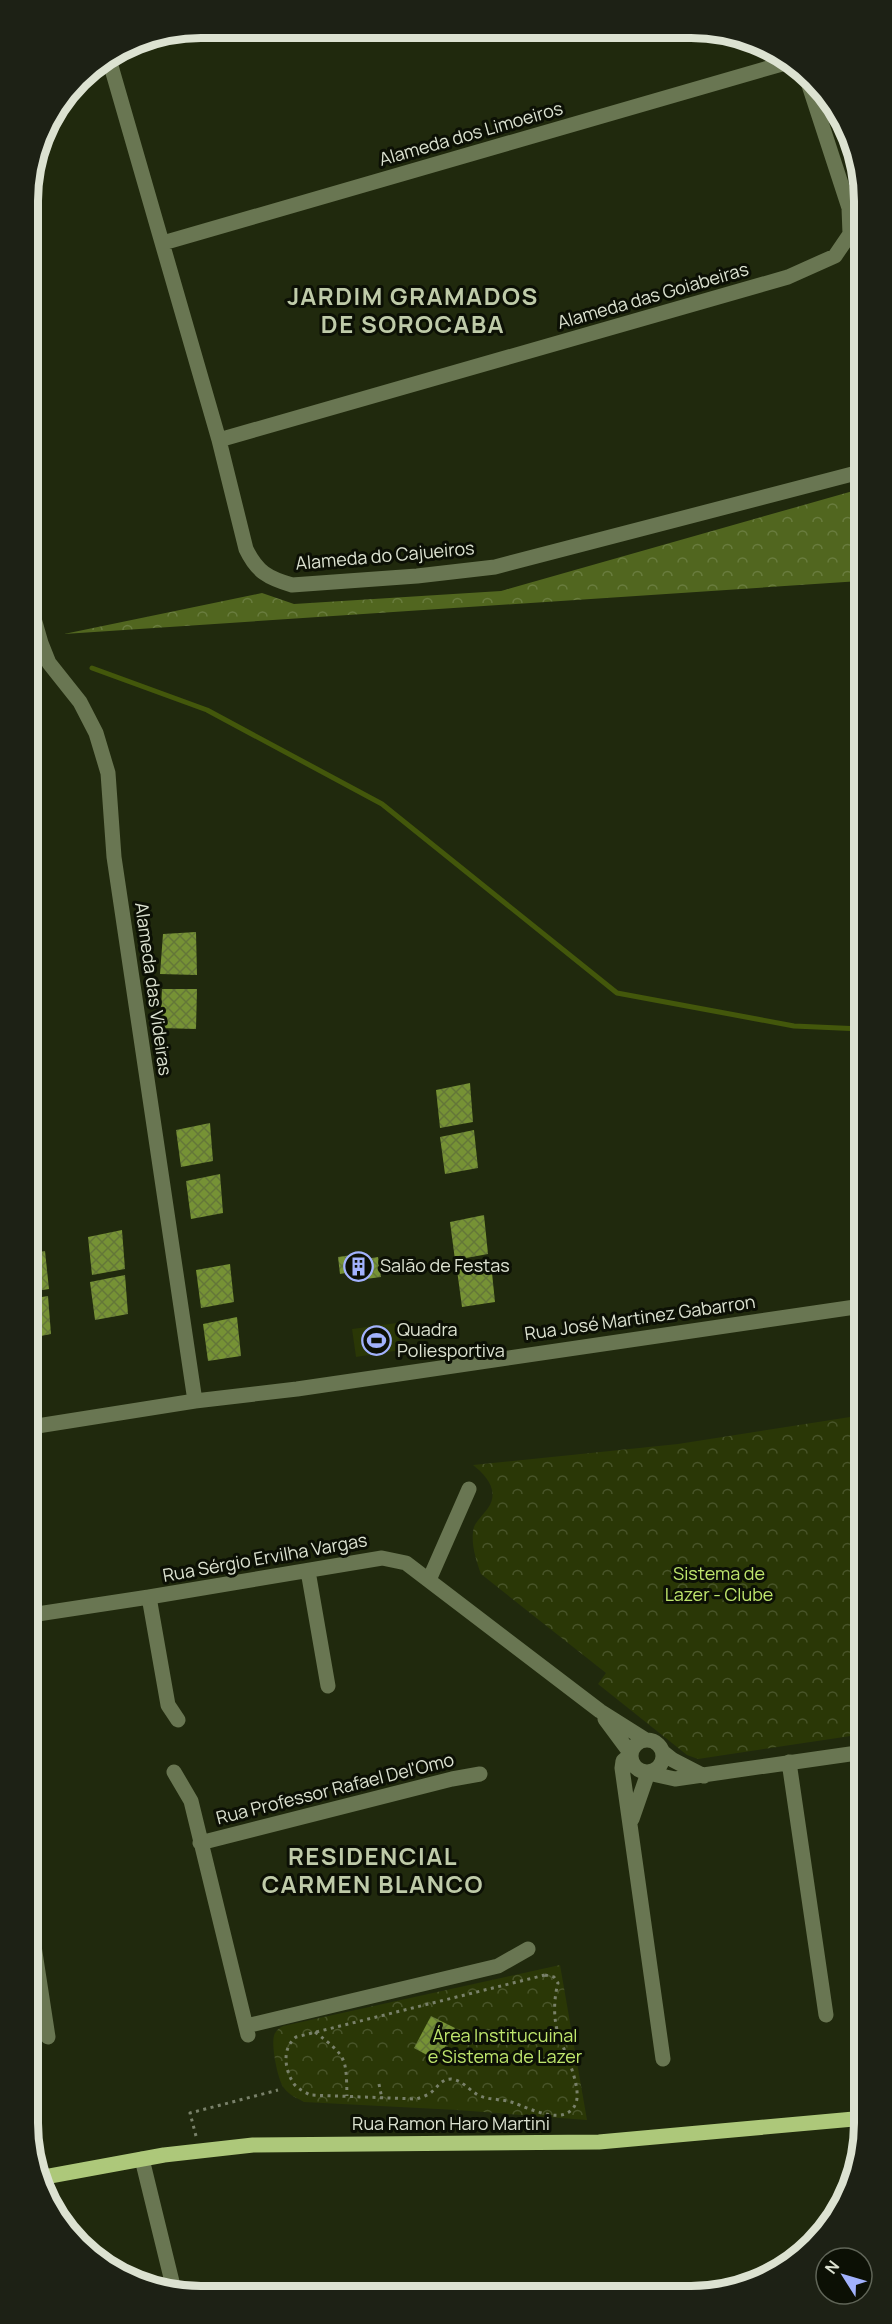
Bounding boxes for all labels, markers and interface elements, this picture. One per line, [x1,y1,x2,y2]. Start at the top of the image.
street label: Alameda dos Limoeiros [376,95,565,171]
street label: Alameda das Goiabeiras [554,256,751,334]
district label: JARDIM GRAMADOS DE SOROCABA [287,279,539,340]
street label: Alameda do Cajueiros [294,535,475,575]
street label: Alameda das Videiras [130,901,178,1077]
building icon: Salão de Festas [343,1250,375,1282]
place label: Salão de Festas [380,1253,510,1277]
street label: Rua José Martinez Gabarron [523,1289,757,1345]
place label: Quadra Poliesportiva [397,1317,505,1362]
sports icon: Quadra Poliesportiva [360,1324,392,1356]
street label: Rua Sérgio Ervilha Vargas [161,1527,369,1587]
park label: Sistema de Lazer - Clube [665,1561,773,1606]
street label: Rua Professor Rafael Del'Omo [213,1747,456,1829]
district label: RESIDENCIAL CARMEN BLANCO [262,1839,484,1900]
park label: Área Institucuinal e Sistema de Lazer [428,2023,583,2068]
street label: Rua Ramon Haro Martini [352,2111,550,2135]
north arrow [814,2246,874,2306]
text: N [820,2256,844,2278]

